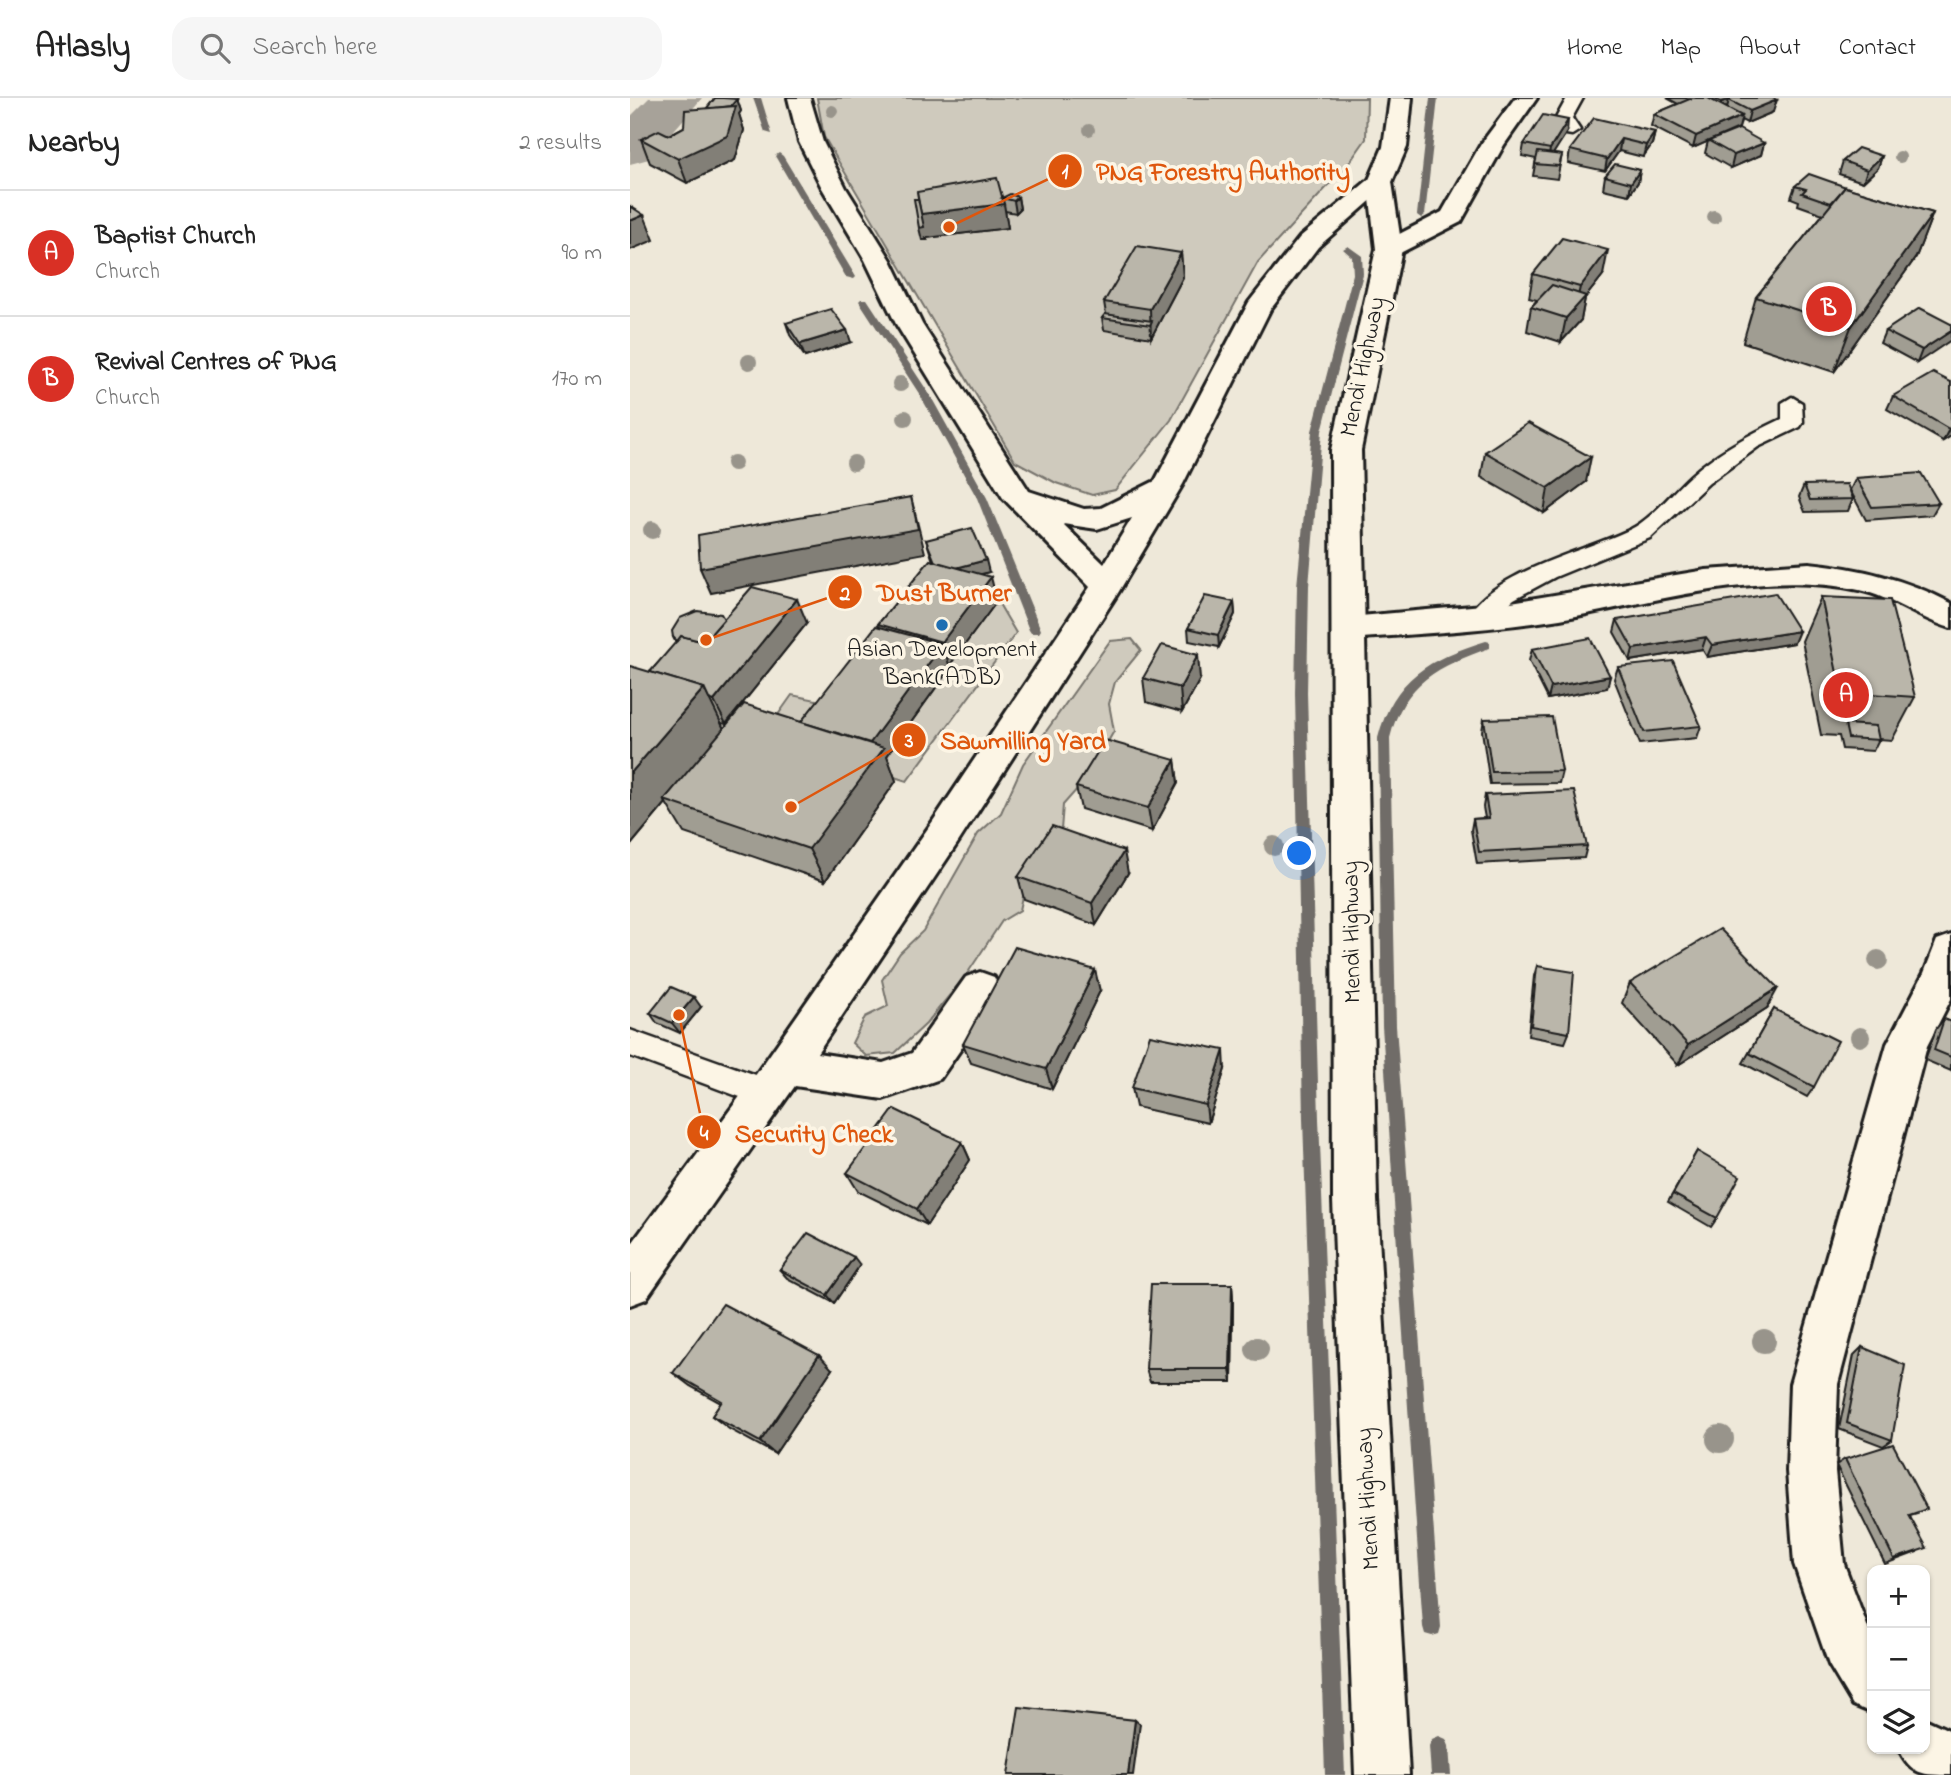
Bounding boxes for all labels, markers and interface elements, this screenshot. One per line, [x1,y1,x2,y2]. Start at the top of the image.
search box [172,17,662,80]
text: Atlasly [35,24,130,72]
icon: search [196,29,234,67]
text: Search here [252,29,377,67]
text: Home [1567,31,1623,66]
text: Map [1661,31,1701,66]
text: About [1739,31,1801,66]
text: Contact [1839,31,1916,66]
text: Nearby [28,122,120,166]
text: 2 results [519,127,602,160]
callout: PNG Forestry Authority [1047,148,1364,195]
text: PNG Forestry Authority [1096,155,1350,193]
text: 1 [1062,158,1069,188]
text: Baptist Church [95,218,256,256]
text: A [44,237,58,270]
text: 90 m [562,237,602,270]
text: Church [95,256,160,289]
pin: B [1806,283,1852,335]
street label: Mendi Highway [1332,294,1397,441]
text: Revival Centres of PNG [95,344,337,382]
text: B [43,363,59,396]
text: 170 m [552,363,602,396]
text: Church [95,382,160,415]
callout: Dust Burner [828,569,1026,616]
text: Dust Burner [875,576,1013,614]
text: 2 [839,580,851,610]
marker: Asian Development Bank(ADB) [934,617,950,633]
place label: Asian Development Bank(ADB) [847,633,1037,696]
pin: A [1823,669,1869,721]
callout: Sawmilling Yard [891,716,1120,763]
text: Sawmilling Yard [940,724,1106,763]
text: 3 [904,727,914,757]
your location [1282,836,1316,870]
street label: Mendi Highway [1334,860,1373,1004]
callout: Security Check [686,1109,908,1156]
text: Security Check [735,1117,894,1155]
text: 4 [700,1120,709,1150]
street label: Mendi Highway [1348,1427,1391,1571]
map controls [1867,1565,1930,1754]
button: + [1867,1565,1930,1628]
button: − [1867,1628,1930,1691]
button: layers [1867,1691,1930,1754]

